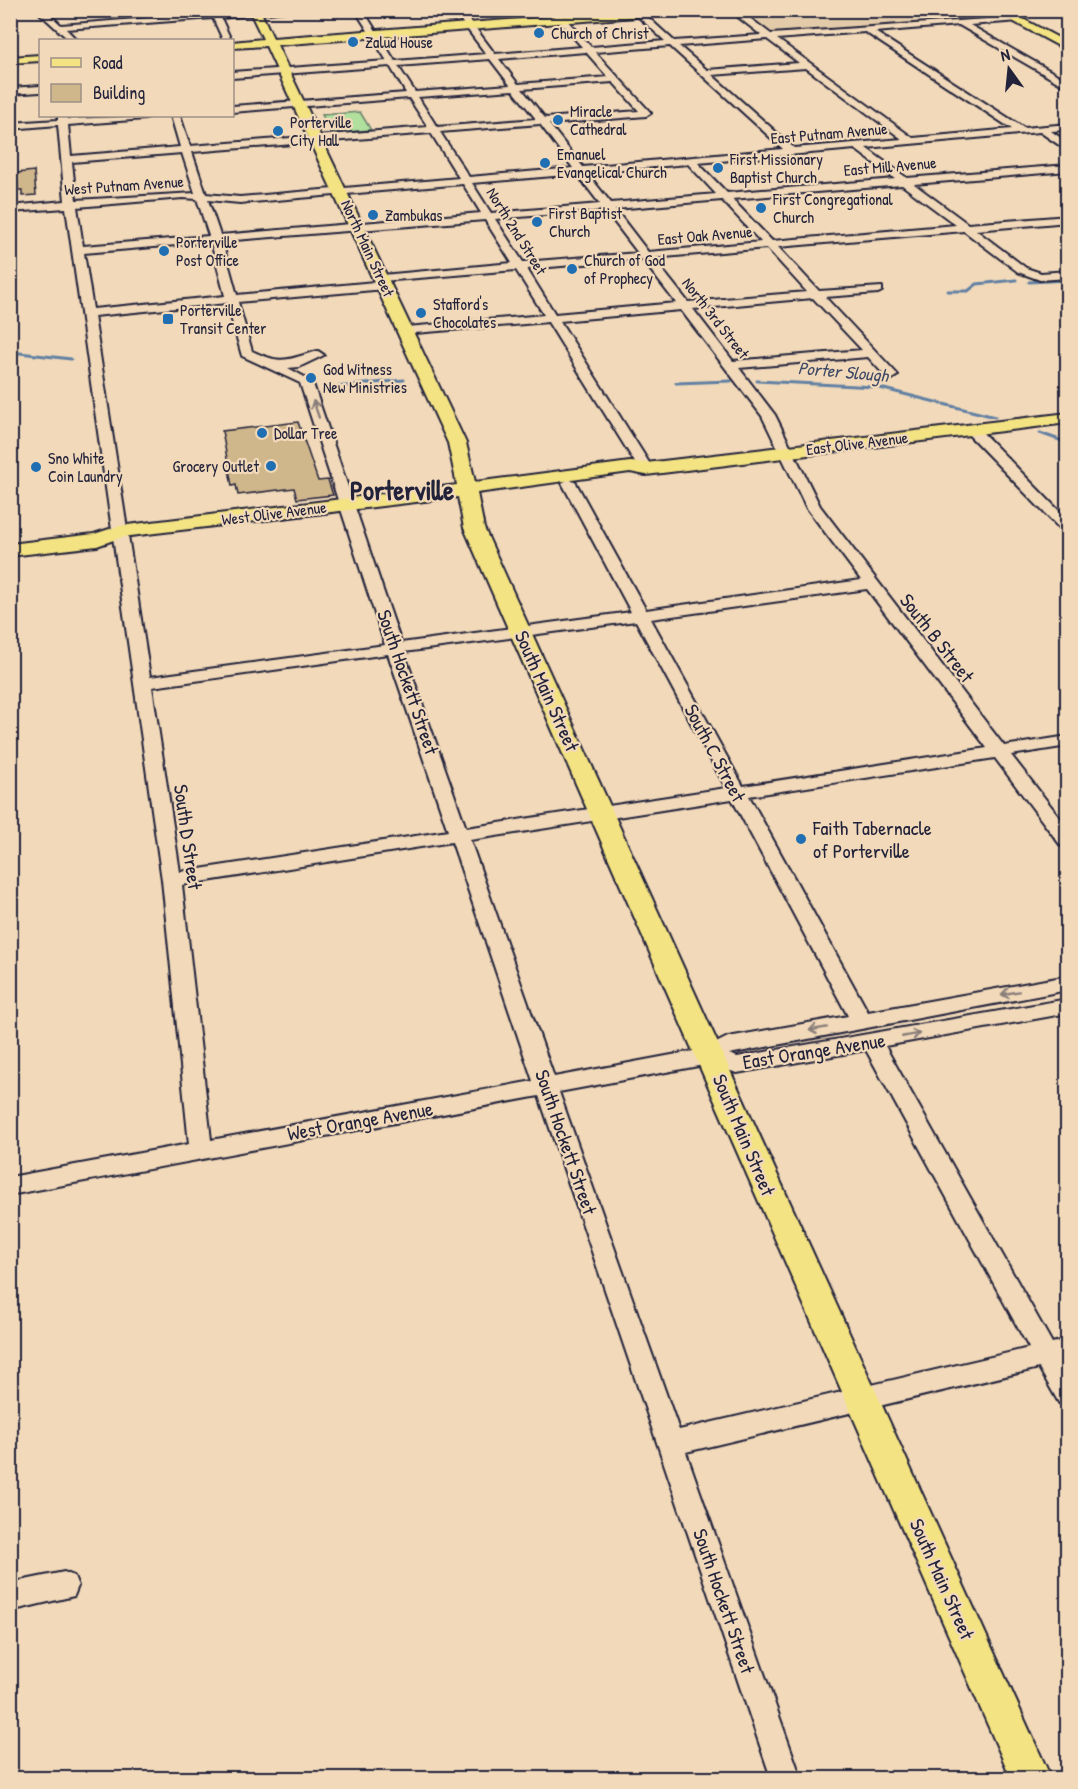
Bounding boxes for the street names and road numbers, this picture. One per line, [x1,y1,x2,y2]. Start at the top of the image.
street label: East Putnam Avenue [770,117,889,149]
street label: East Mill Avenue [843,151,938,181]
street label: West Putnam Avenue [63,170,185,200]
street label: North 2nd Street [481,183,553,279]
street label: North Main Street [336,196,400,300]
street label: East Oak Avenue [657,220,754,250]
street label: North 3rd Street [677,273,755,364]
street label: East Olive Avenue [805,426,910,460]
street label: West Olive Avenue [220,496,328,530]
street label: South B Street [894,587,981,689]
street label: South Hockett Street [371,606,446,759]
street label: South Main Street [509,626,587,756]
street label: South C Street [678,699,753,807]
street label: South D Street [168,783,209,892]
street label: East Orange Avenue [741,1026,887,1075]
street label: South Hockett Street [529,1066,604,1219]
street label: South Main Street [707,1070,783,1201]
street label: West Orange Avenue [285,1094,435,1147]
street label: South Main Street [904,1514,982,1644]
street label: South Hockett Street [687,1525,762,1678]

